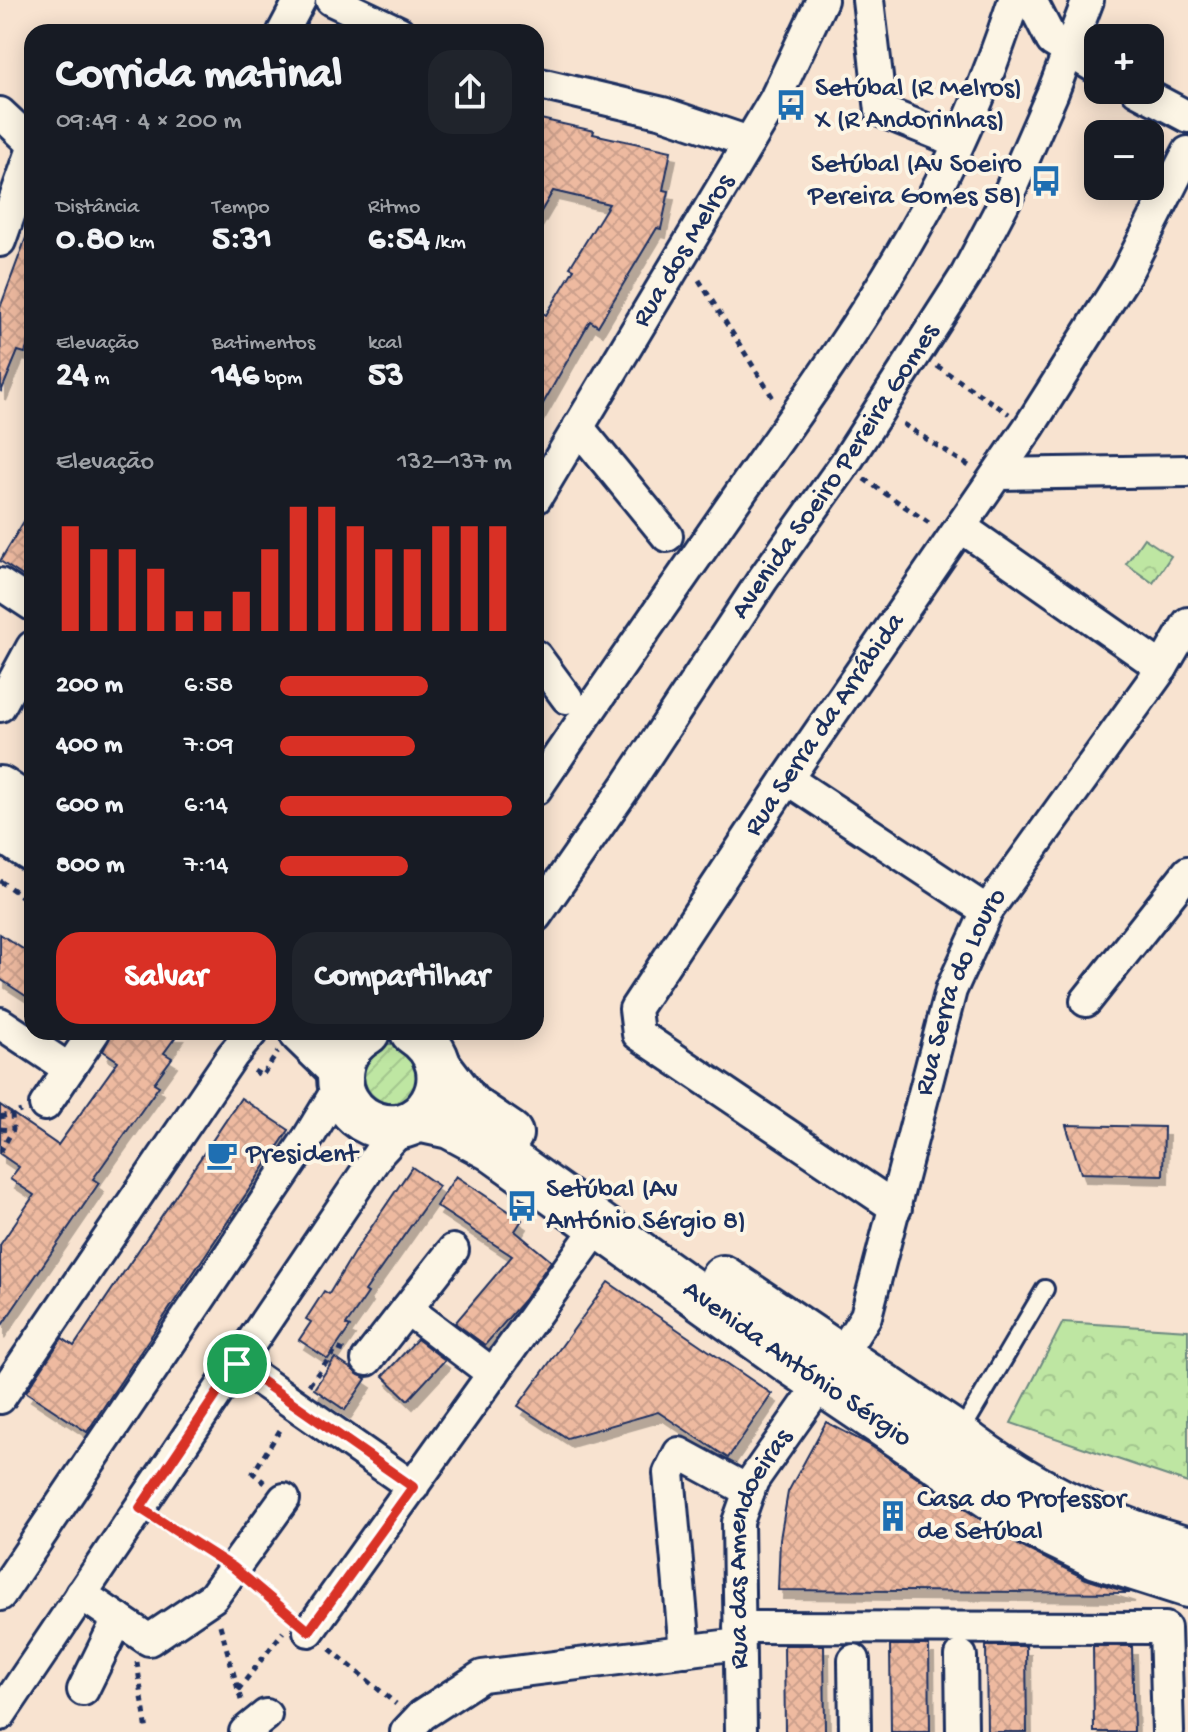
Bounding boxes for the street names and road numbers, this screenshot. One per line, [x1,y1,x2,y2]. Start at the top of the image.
street label: Rua dos Melros [625,168,743,334]
street label: Avenida Soeiro Pereira Gomes [724,317,947,626]
street label: Rua Serra da Arrábida [737,606,913,843]
street label: Rua Serra do Louro [908,882,1015,1099]
street label: Avenida António Sérgio [676,1273,918,1455]
street label: Rua das Amendoeiras [721,1422,801,1669]

